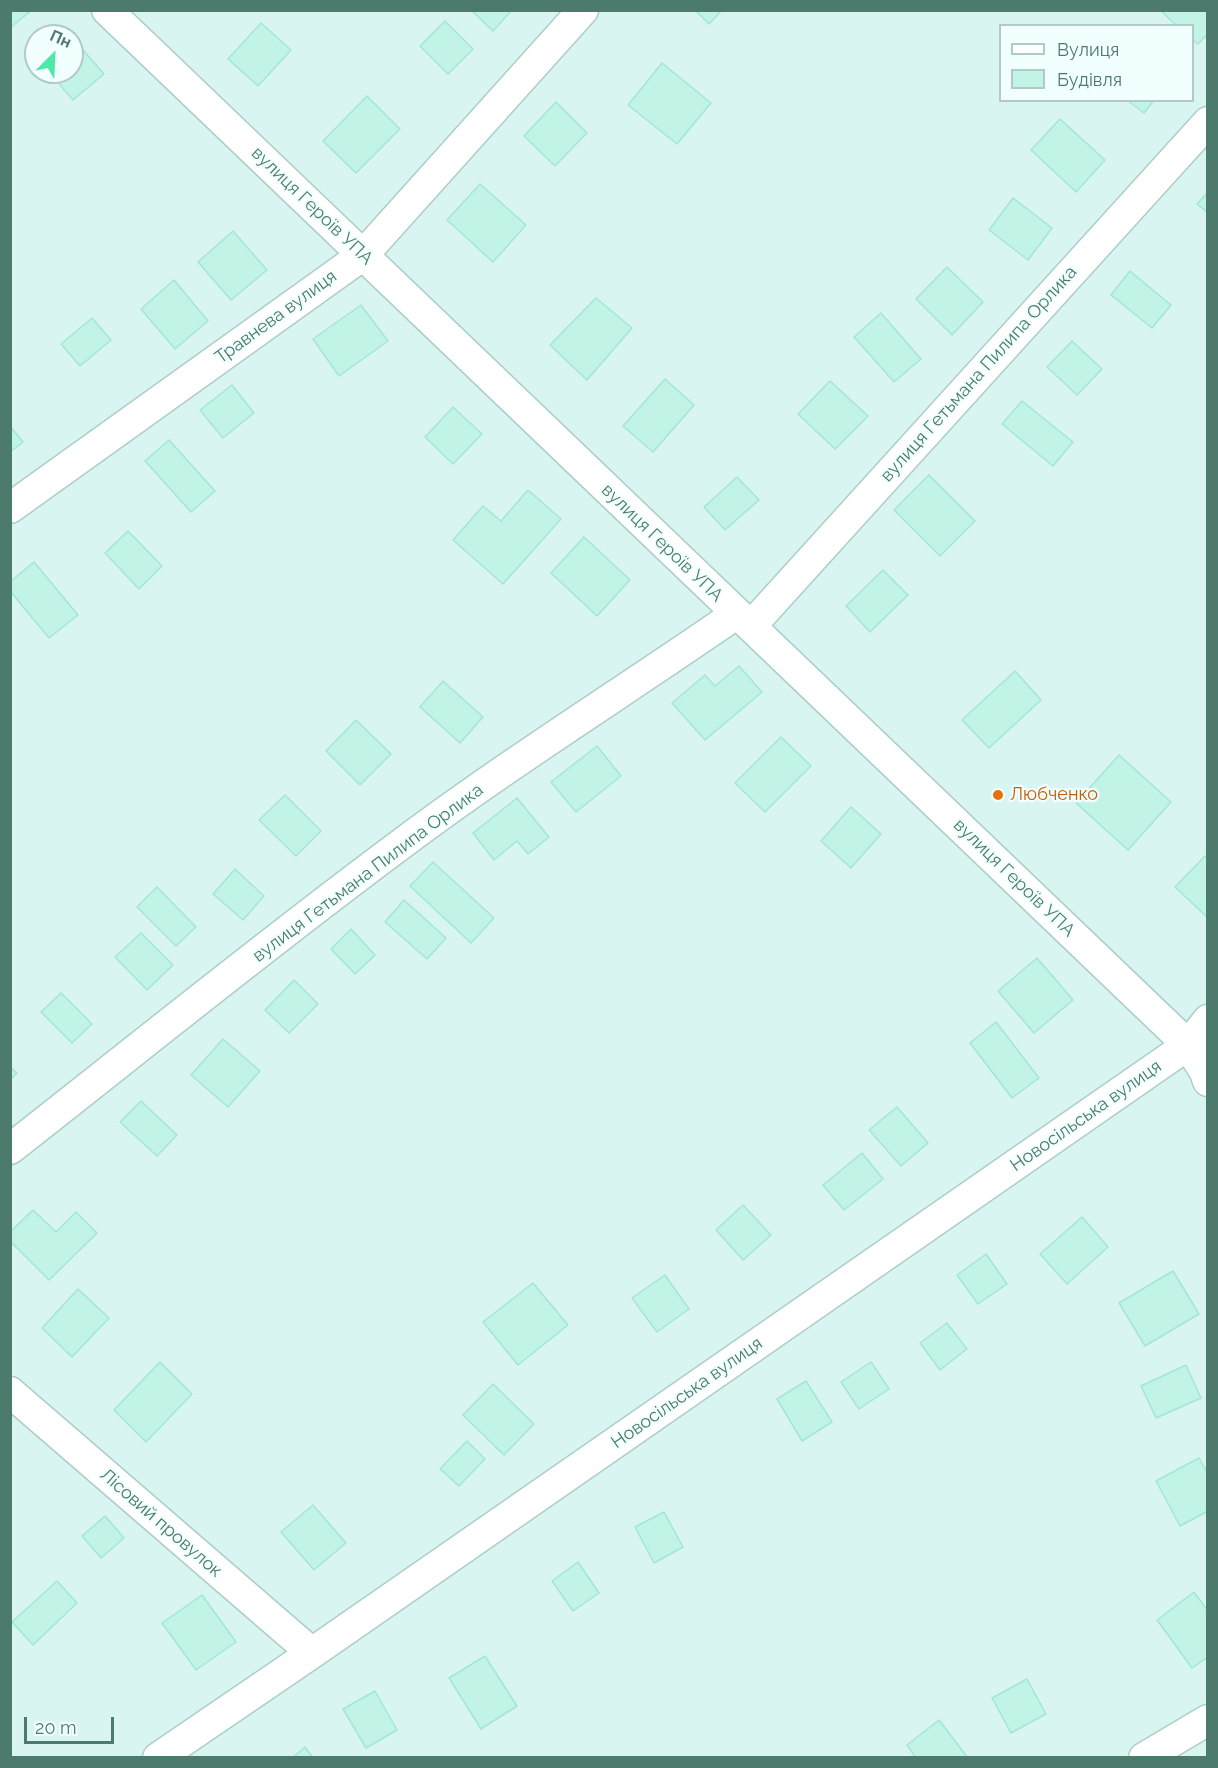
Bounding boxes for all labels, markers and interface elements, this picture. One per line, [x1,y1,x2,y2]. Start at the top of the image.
north arrow [24,24,84,84]
legend [999,24,1194,102]
text: Пн [47,26,74,52]
text: Вулиця [1057,39,1119,60]
text: Будівля [1057,69,1122,90]
street label: вулиця Героїв УПА [247,142,377,270]
street label: вулиця Гетьмана Пилипа Орлика [876,262,1082,486]
street label: Травнева вулиця [211,266,341,368]
street label: вулиця Героїв УПА [597,479,727,607]
street label: вулиця Гетьмана Пилипа Орлика [249,779,487,967]
place label: Любченко [1010,784,1098,806]
marker: Любченко [991,788,1005,802]
street label: вулиця Героїв УПА [949,814,1079,942]
street label: Новосільська вулиця [1006,1056,1166,1176]
street label: Новосільська вулиця [607,1333,767,1453]
street label: Лісовий провулок [95,1464,227,1582]
scale bar [27,1705,117,1743]
text: 20 m [35,1717,77,1738]

